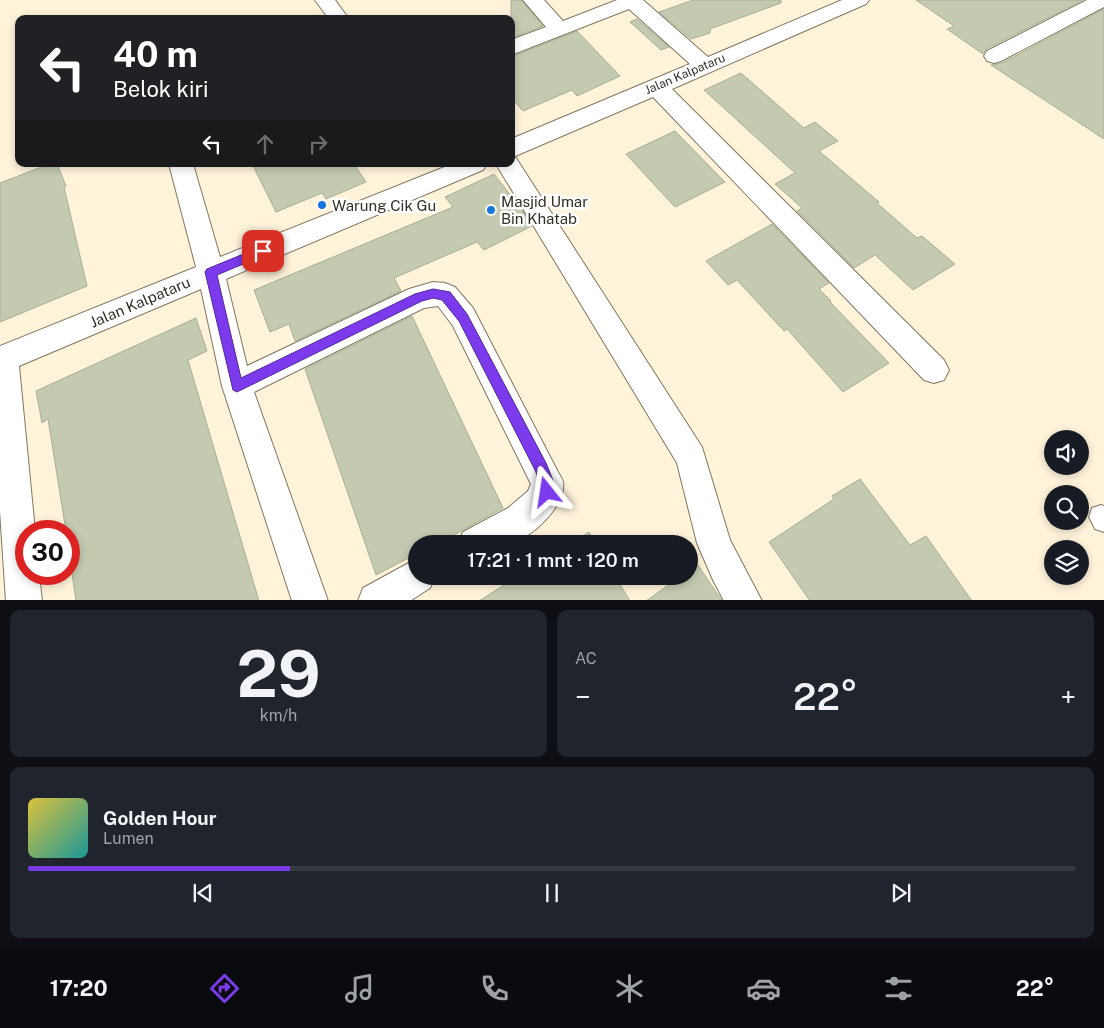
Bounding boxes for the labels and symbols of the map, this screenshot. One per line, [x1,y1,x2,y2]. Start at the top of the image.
street label: Jalan Kalpataru [643,51,727,97]
place label: Masjid Umar Bin Khatab [501,193,588,227]
place label: Warung Cik Gu [332,197,436,214]
marker: Warung Cik Gu [316,199,328,211]
marker: Masjid Umar Bin Khatab [485,204,497,216]
pin [242,230,284,272]
street label: Jalan Kalpataru [87,273,193,331]
position arrow [520,465,572,517]
speed limit sign: 30 [15,520,80,585]

